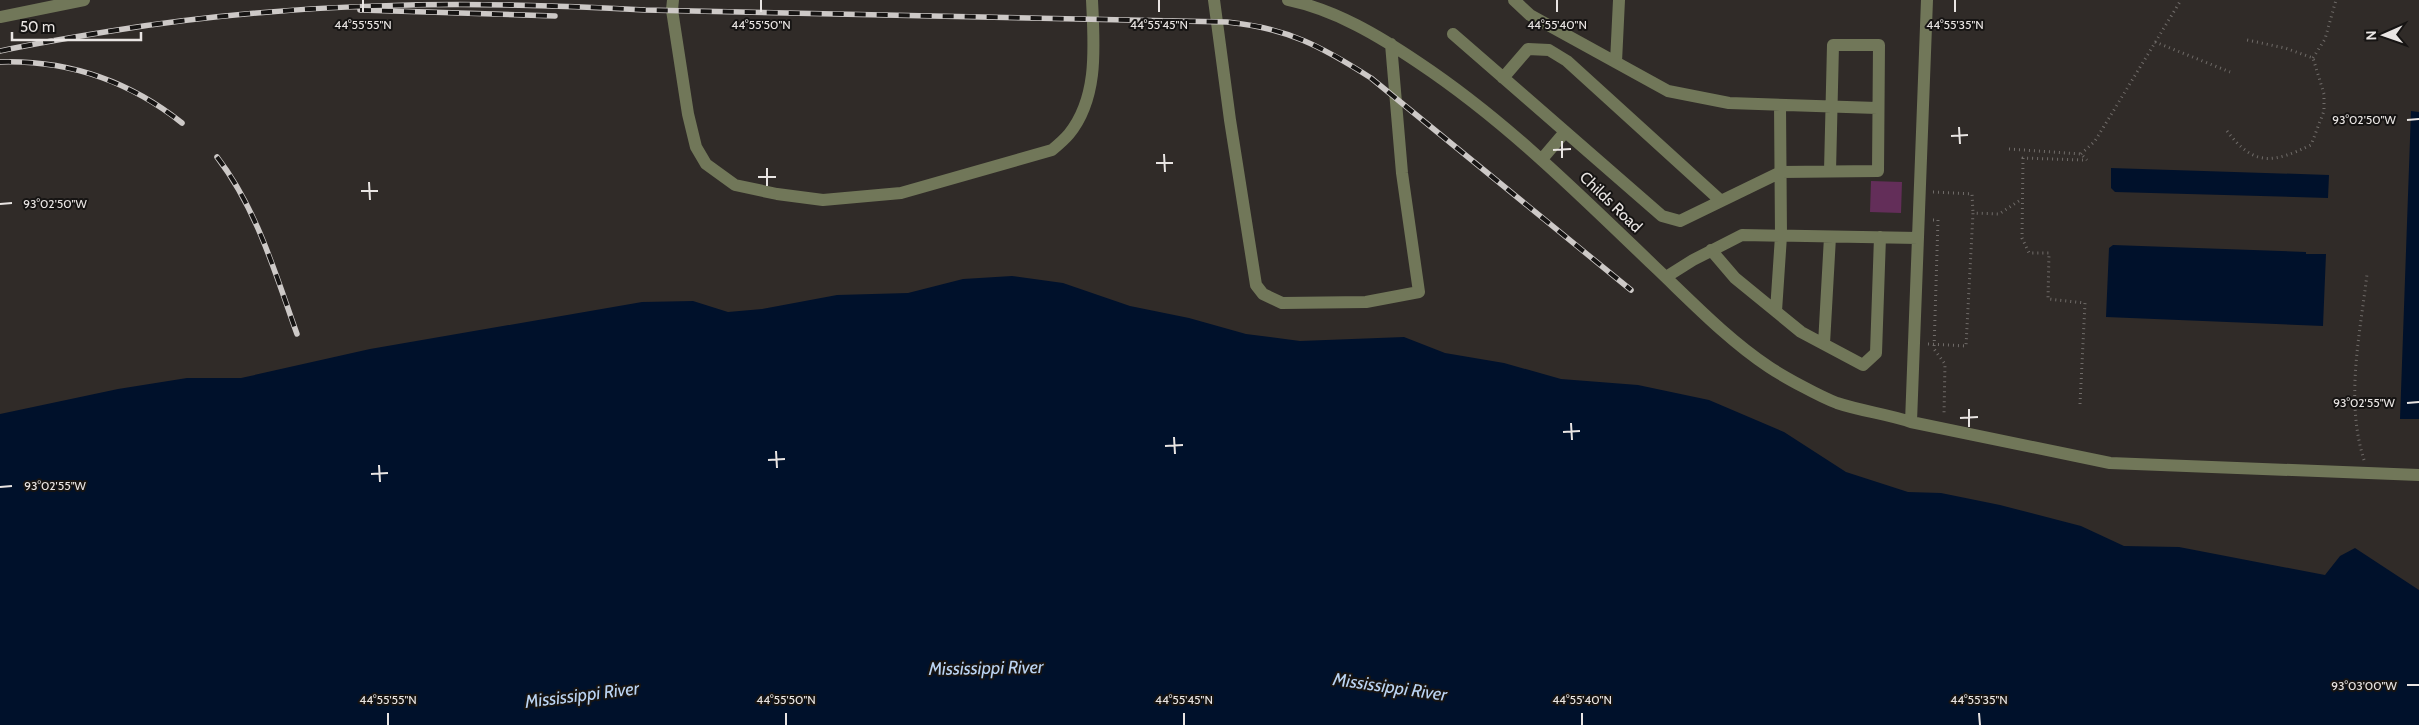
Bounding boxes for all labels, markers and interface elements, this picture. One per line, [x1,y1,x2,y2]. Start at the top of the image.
scale bar [12,10,141,42]
north arrow [2359,10,2409,60]
text: 44°55'55"N [334,17,392,32]
text: 44°55'50"N [731,17,791,32]
text: 44°55'45"N [1130,17,1188,32]
text: 44°55'40"N [1527,17,1587,32]
text: 44°55'35"N [1926,17,1984,32]
text: 50 m [20,18,55,36]
text: N [2362,30,2380,41]
text: 93°02'50"W [2332,112,2396,127]
street label: Childs Road [1576,168,1646,236]
text: 93°02'50"W [23,196,87,211]
text: 93°02'55"W [2333,395,2396,410]
text: 93°02'55"W [24,478,87,493]
water label: Mississippi River [927,656,1045,680]
water label: Mississippi River [1331,668,1450,706]
water label: Mississippi River [523,677,642,713]
text: 93°03'00"W [2331,678,2397,693]
text: 44°55'55"N [359,692,417,707]
text: 44°55'50"N [756,692,816,707]
text: 44°55'45"N [1155,692,1213,707]
text: 44°55'40"N [1552,692,1612,707]
text: 44°55'35"N [1950,692,2008,707]

